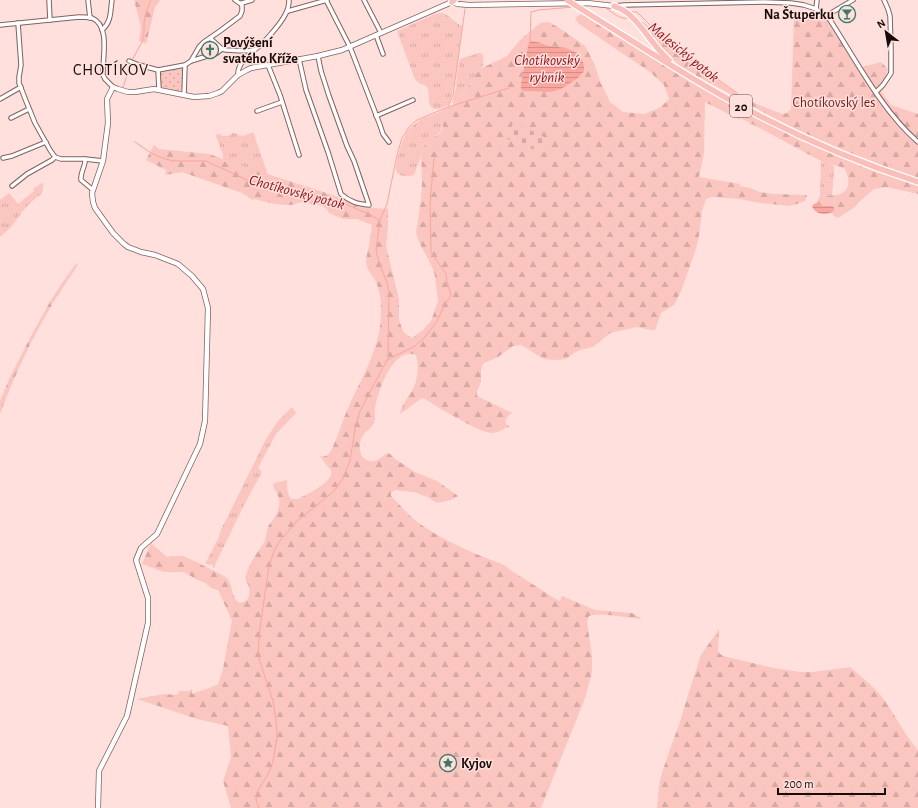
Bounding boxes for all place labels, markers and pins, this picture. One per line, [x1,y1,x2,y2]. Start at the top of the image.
bar icon: Na Štuperku [837,4,857,24]
place label: Na Štuperku [764,6,835,22]
place label: Povýšení svatého Kříže [223,36,298,66]
church icon: Povýšení svatého Kříže [200,40,220,60]
place icon: Kyjov [438,753,458,773]
place label: Kyjov [461,757,493,771]

